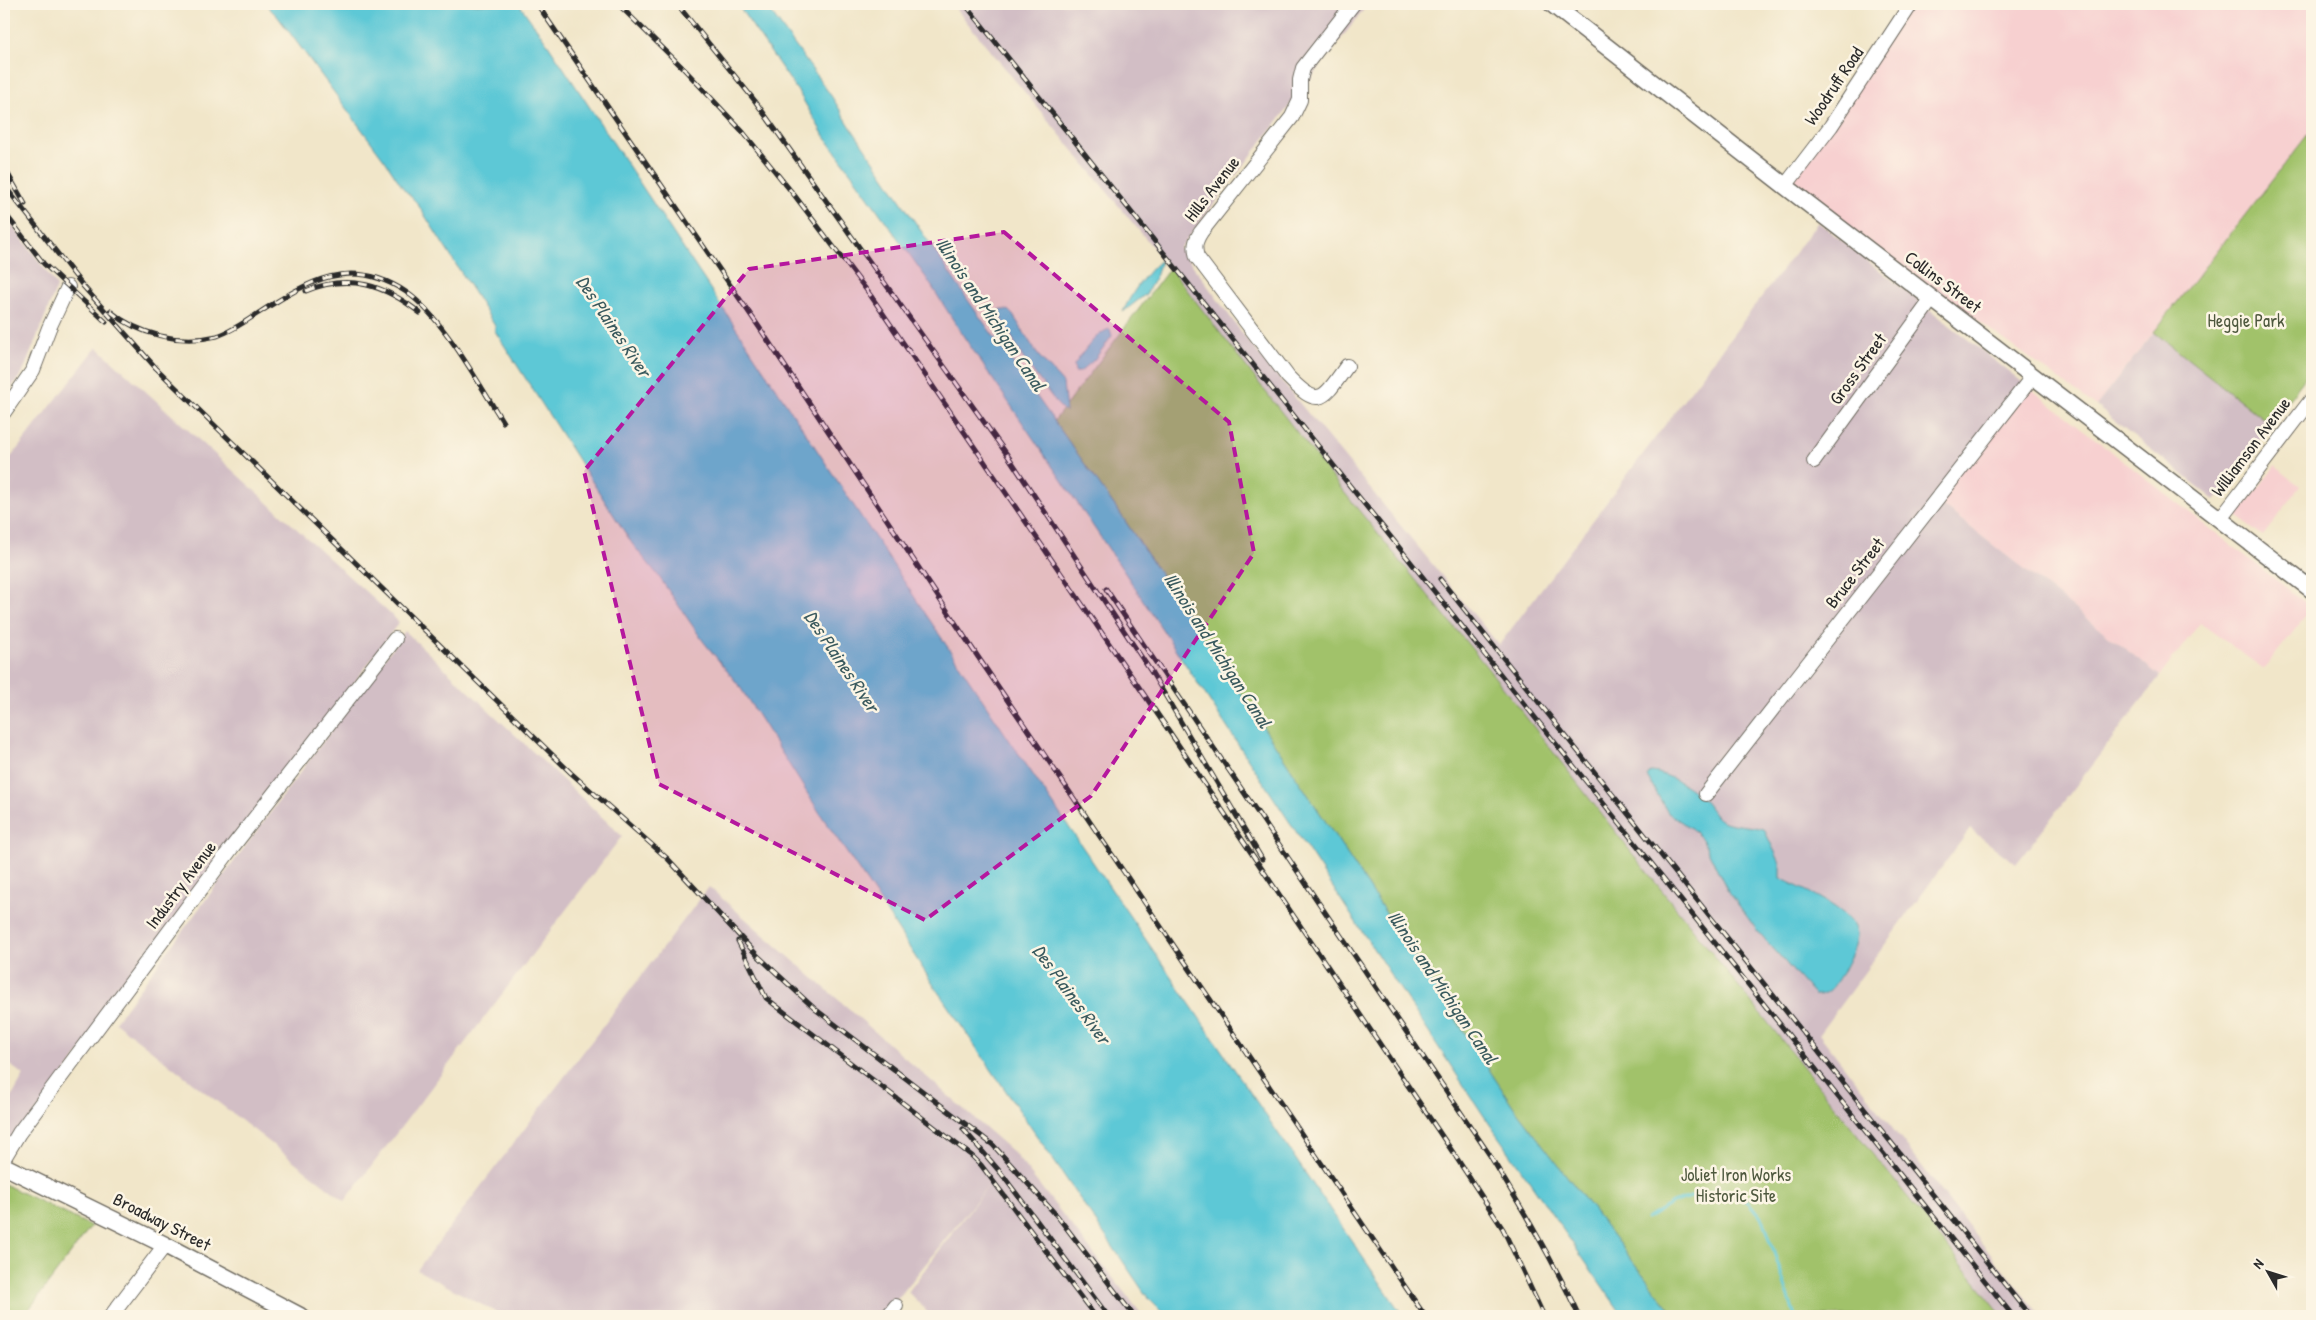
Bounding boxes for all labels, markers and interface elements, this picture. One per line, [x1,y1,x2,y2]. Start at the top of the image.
street label: Woodruff Road [1798,41,1869,130]
street label: Hills Avenue [1178,151,1245,227]
water label: Illinois and Michigan Canal [930,232,1053,397]
street label: Collins Street [1900,245,1987,319]
water label: Des Plaines River [570,270,659,384]
park label: Heggie Park [2207,308,2285,333]
street label: Gross Street [1823,327,1892,410]
street label: Williamson Avenue [2205,392,2296,501]
street label: Bruce Street [1819,531,1891,613]
water label: Illinois and Michigan Canal [1158,567,1278,733]
water label: Des Plaines River [798,605,887,719]
street label: Industry Avenue [139,836,222,934]
water label: Illinois and Michigan Canal [1382,905,1505,1070]
water label: Des Plaines River [1027,939,1119,1051]
park label: Joliet Iron Works Historic Site [1681,1162,1791,1208]
street label: Broadway Street [109,1186,216,1257]
north arrow [2244,1248,2294,1298]
text: N [2248,1254,2268,1272]

